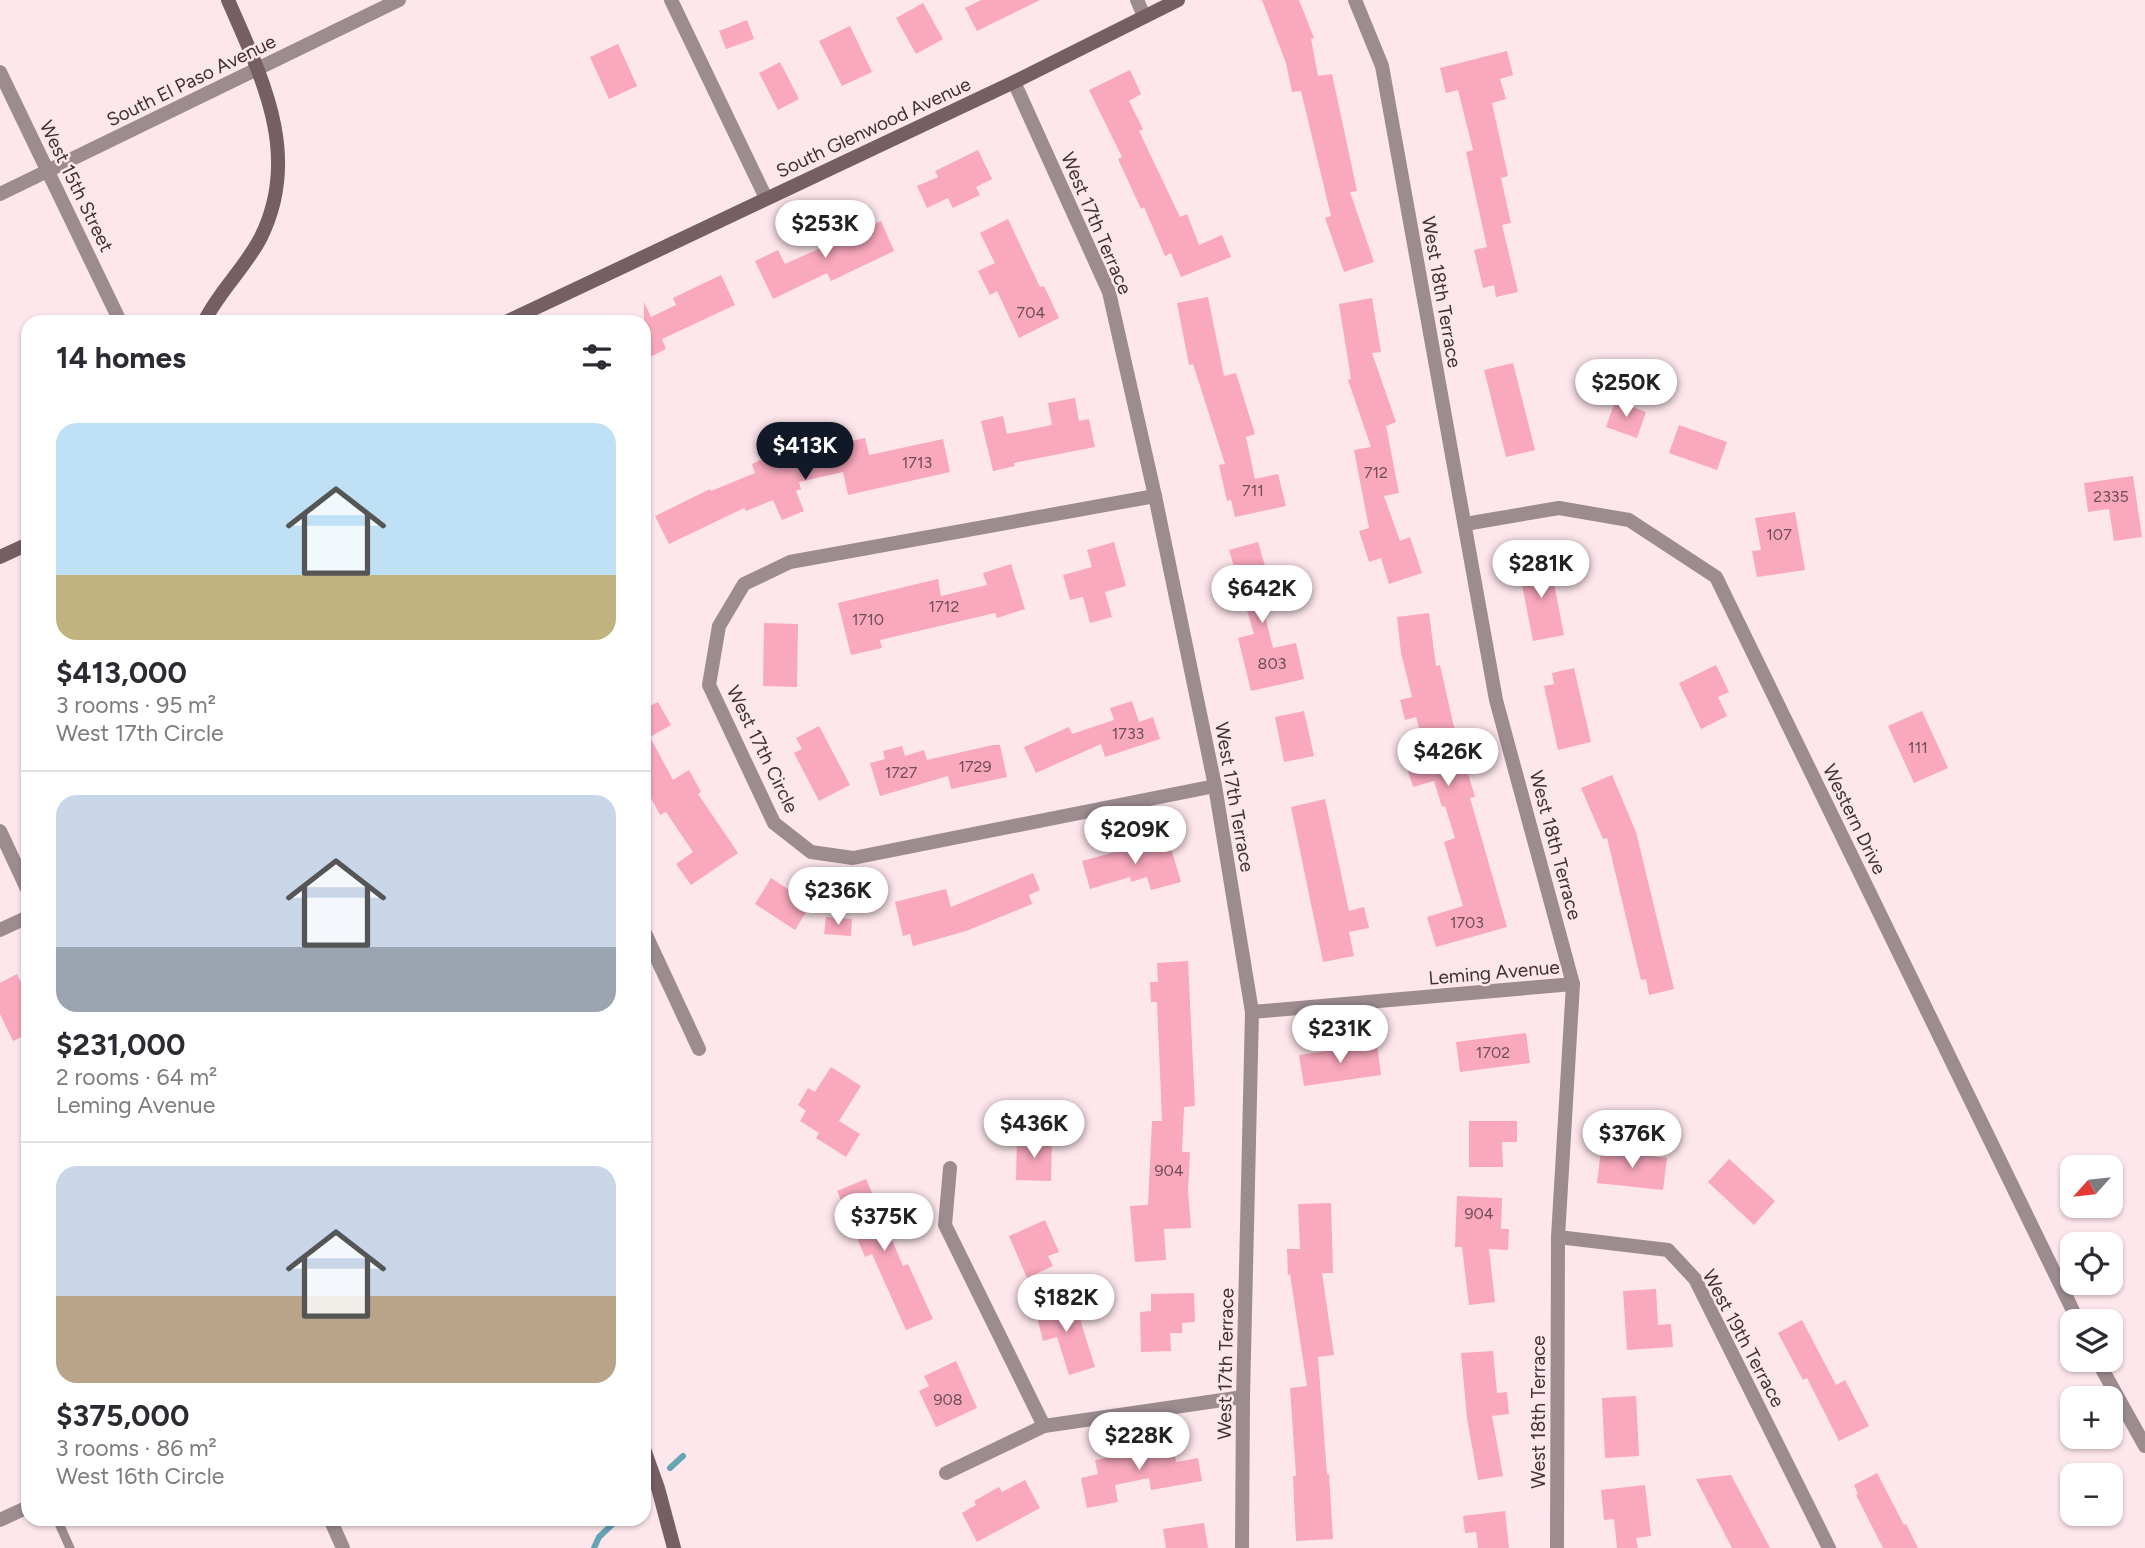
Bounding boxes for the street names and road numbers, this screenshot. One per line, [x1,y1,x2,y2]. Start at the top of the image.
street label: South El Paso Avenue [103,30,279,131]
street label: South Glenwood Avenue [772,72,974,183]
street label: West 15th Street [35,117,118,256]
street label: West 17th Terrace [1056,149,1137,298]
street label: West 18th Terrace [1417,215,1466,370]
street label: West 17th Circle [722,682,803,816]
street label: West 17th Terrace [1210,720,1259,874]
street label: Western Drive [1818,760,1891,878]
street label: West 18th Terrace [1525,768,1586,922]
street label: Leming Avenue [1428,955,1561,990]
street label: West 19th Terrace [1698,1265,1790,1411]
street label: West 17th Terrace [1213,1288,1238,1440]
street label: West 18th Terrace [1527,1335,1550,1489]

